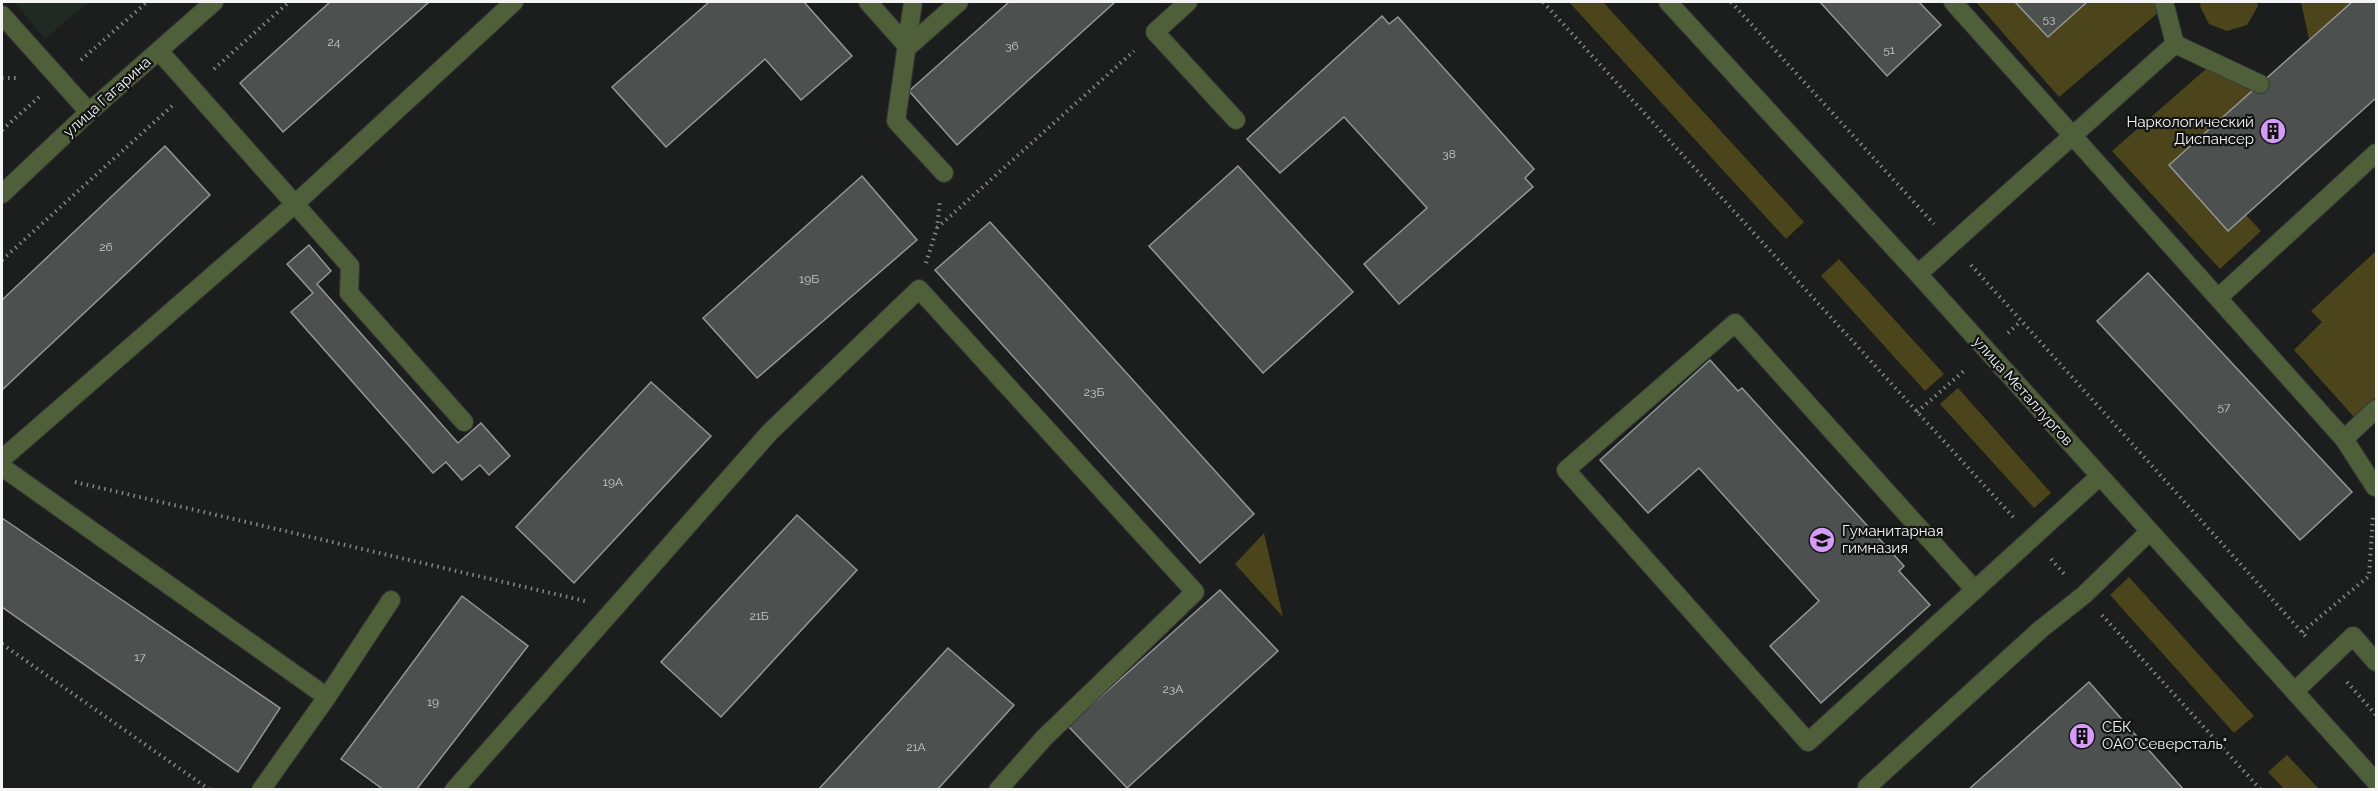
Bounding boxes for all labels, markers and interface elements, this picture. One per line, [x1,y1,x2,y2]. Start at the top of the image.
house number: 53 [2043,12,2055,26]
house number: 24 [328,35,341,49]
house number: 36 [1005,39,1019,53]
house number: 51 [1883,43,1895,57]
street label: улица Гагарина [60,53,154,141]
place label: Наркологический Диспансер [2126,113,2254,148]
building icon: Наркологический Диспансер [2258,116,2288,146]
house number: 38 [1442,147,1456,161]
house number: 26 [99,240,113,254]
house number: 19Б [799,272,819,286]
street label: улица Металлургов [1969,333,2077,449]
house number: 23Б [1084,385,1104,399]
house number: 57 [2218,400,2231,414]
house number: 19А [603,475,623,489]
place label: Гуманитарная гимназия [1842,522,1943,557]
school or university icon: Гуманитарная гимназия [1807,525,1837,555]
house number: 21Б [749,609,769,623]
house number: 17 [134,650,146,664]
house number: 23А [1163,682,1183,696]
house number: 19 [427,695,439,709]
place label: СБК ОАО"Северсталь" [2102,718,2227,753]
building icon: СБК ОАО"Северсталь" [2067,721,2097,751]
house number: 21А [906,740,926,754]

